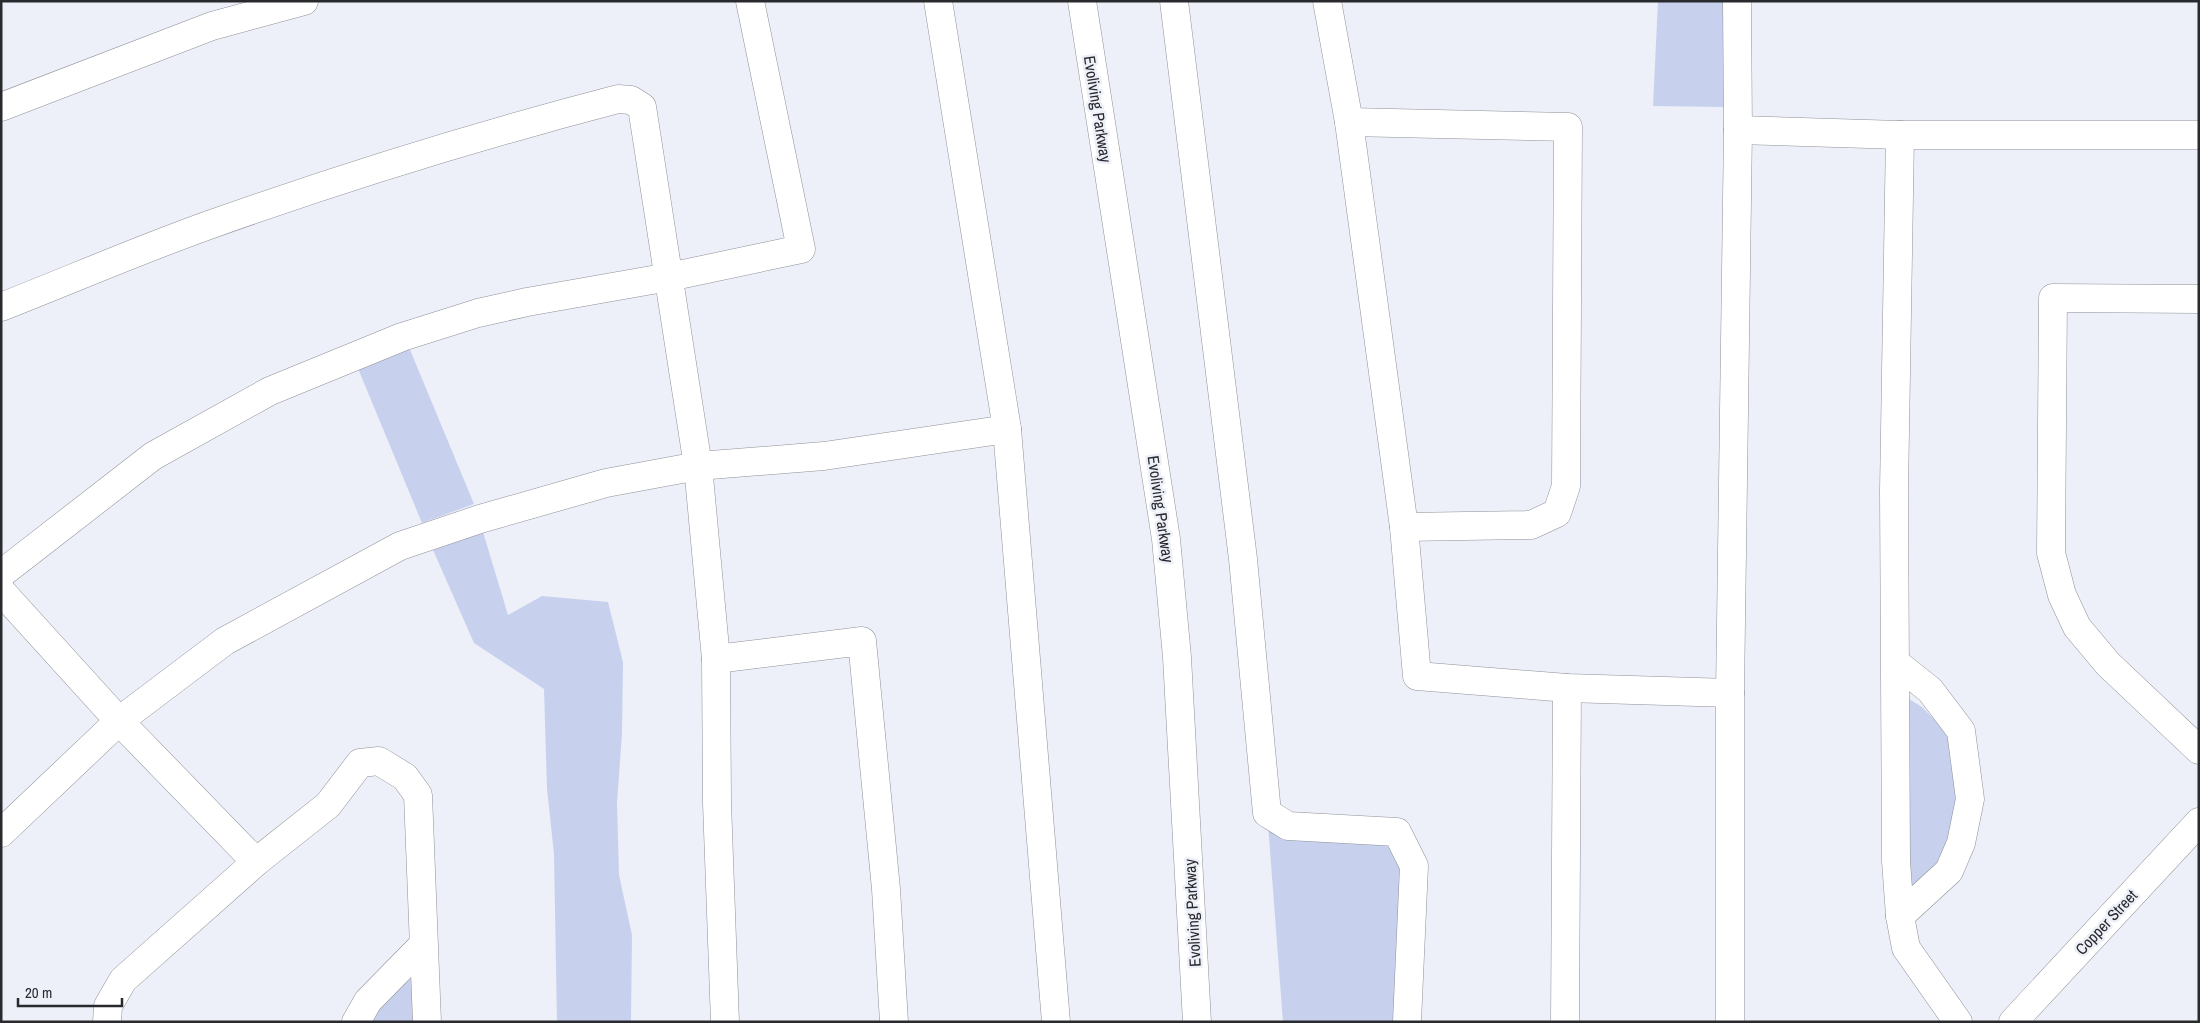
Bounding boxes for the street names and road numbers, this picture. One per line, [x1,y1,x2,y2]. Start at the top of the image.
street label: Evoliving Parkway [1079,54,1117,164]
street label: Evoliving Parkway [1143,454,1179,564]
street label: Evoliving Parkway [1178,858,1206,967]
street label: Copper Street [2070,884,2142,959]

